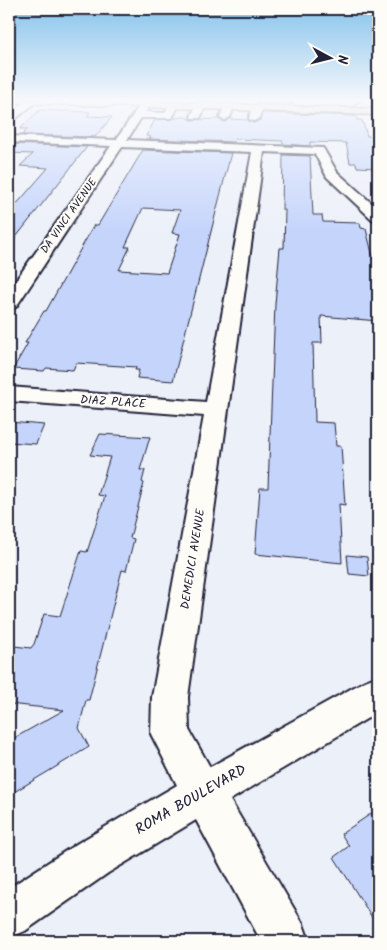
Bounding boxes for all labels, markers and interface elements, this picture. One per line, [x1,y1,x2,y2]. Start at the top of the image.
north arrow [304,32,354,82]
text: N [330,54,353,65]
street label: DA VINCI AVENUE [36,174,102,258]
street label: DIAZ PLACE [80,390,147,414]
street label: DEMEDICI AVENUE [176,506,210,611]
street label: ROMA BOULEVARD [131,758,251,842]

